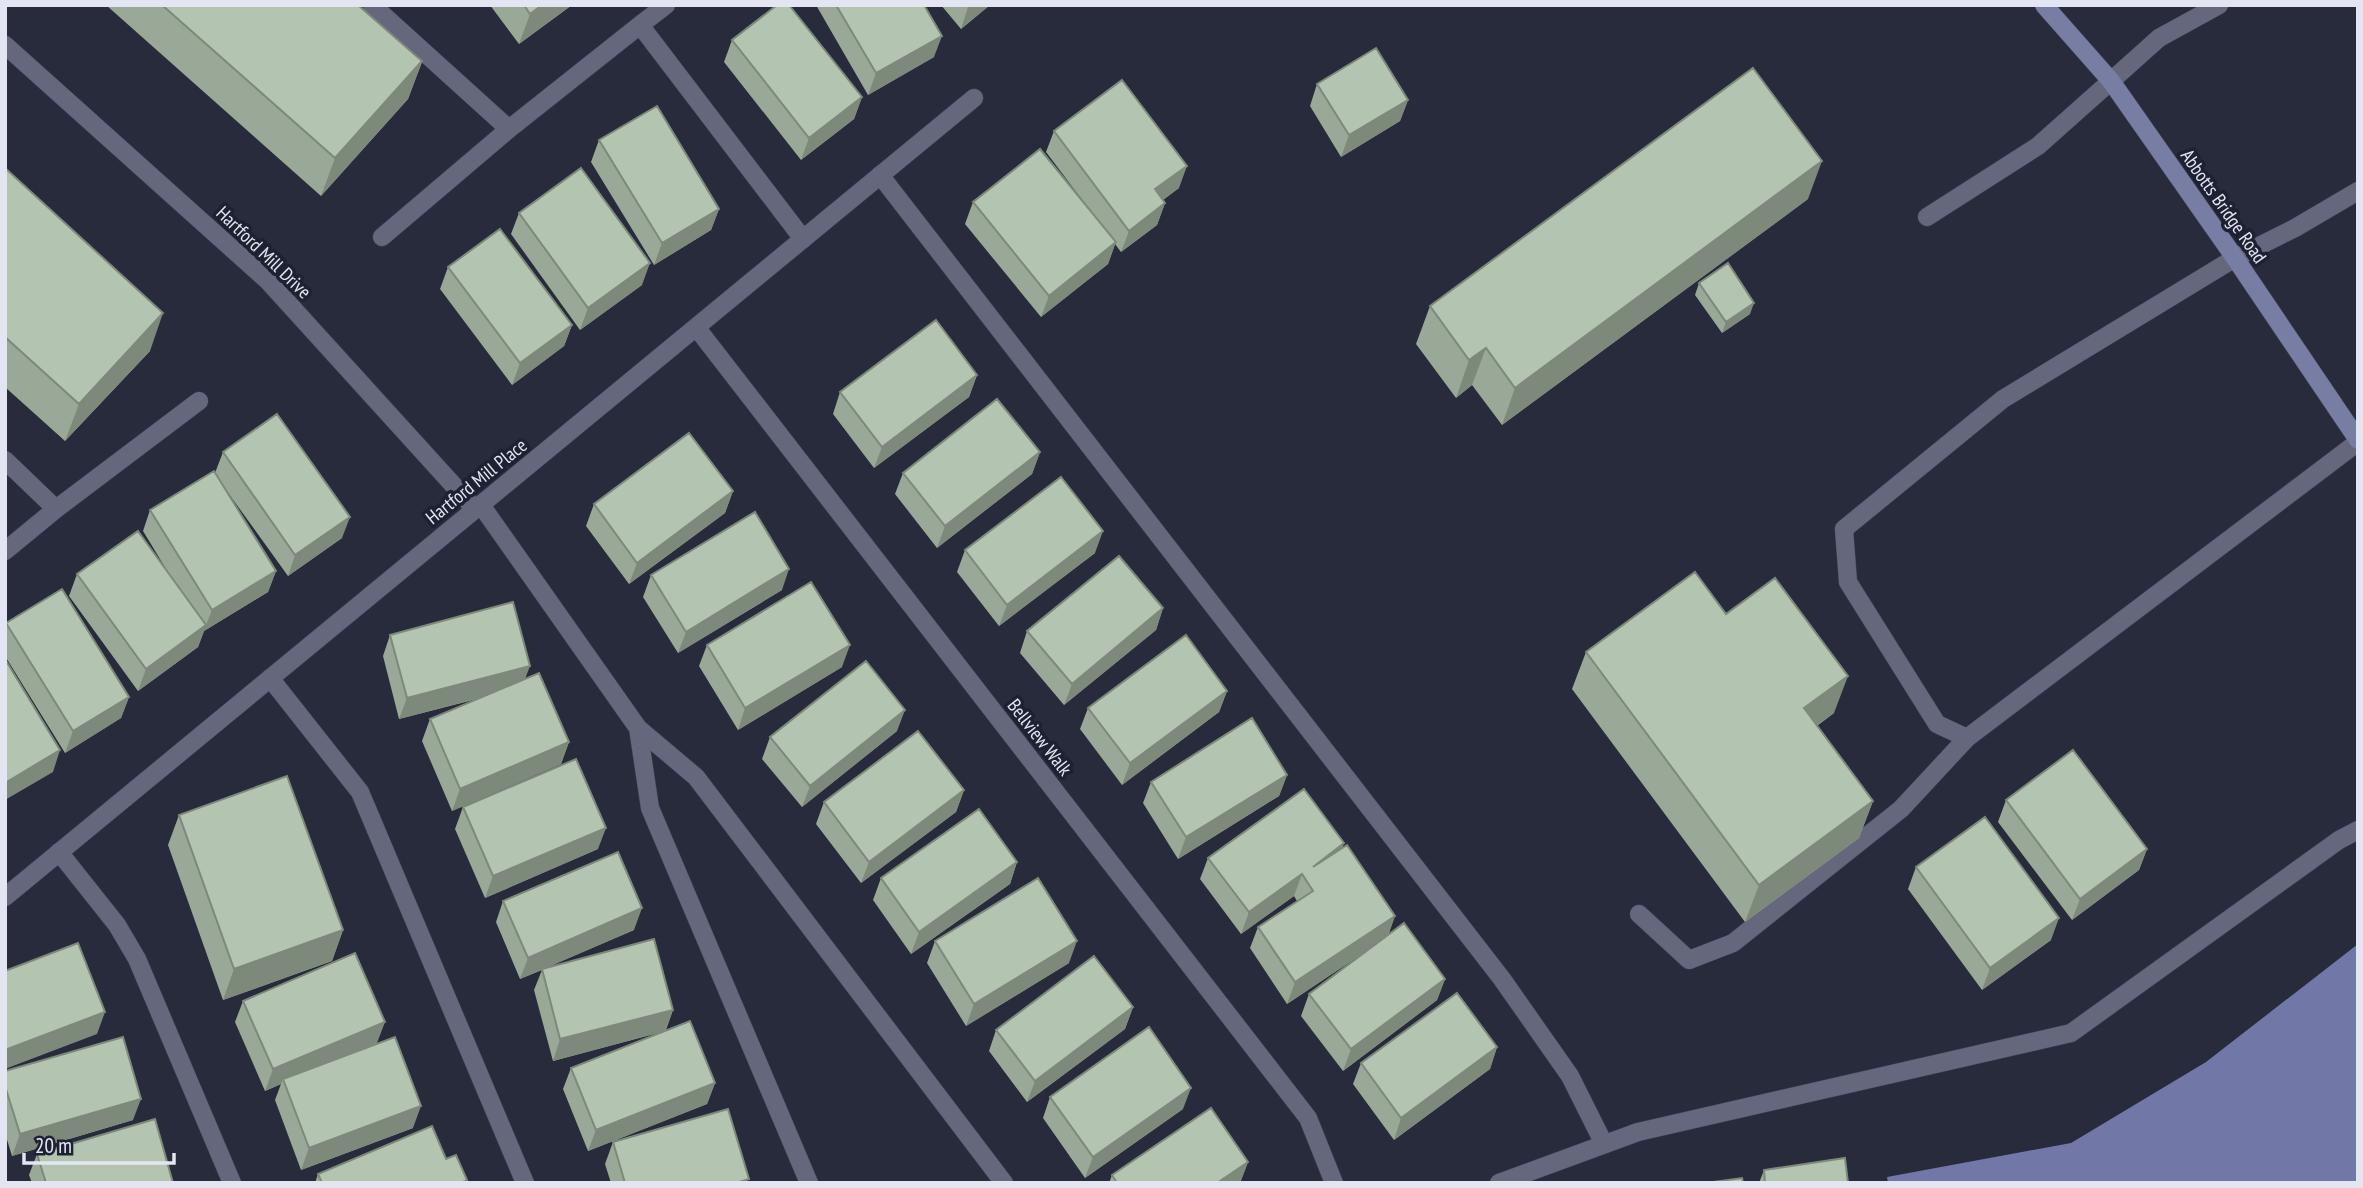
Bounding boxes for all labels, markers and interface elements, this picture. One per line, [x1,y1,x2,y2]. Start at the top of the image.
street label: Abbotts Bridge Road [2176,144,2272,268]
street label: Hartford Mill Drive [212,201,317,303]
street label: Hartford Mill Place [421,433,531,529]
street label: Bellview Walk [1003,694,1078,781]
scale bar [24,1122,175,1166]
text: 20 m [35,1132,72,1159]

